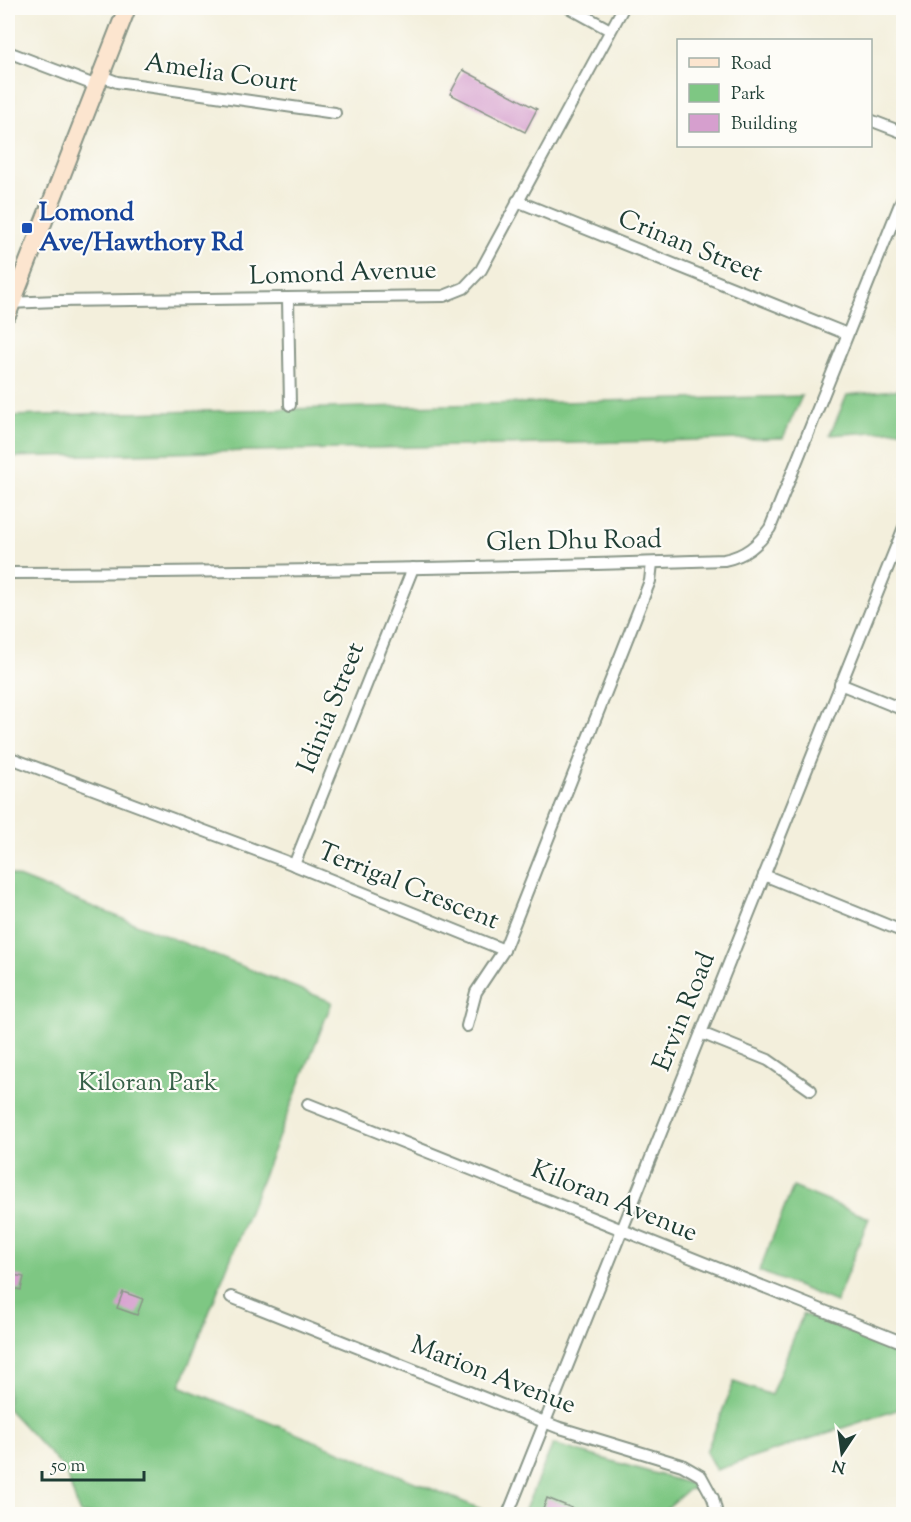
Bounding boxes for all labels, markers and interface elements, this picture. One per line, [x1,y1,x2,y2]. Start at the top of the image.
legend [677,39,872,147]
street label: Amelia Court [142,45,300,103]
text: Road [731,52,771,78]
text: Park [731,82,766,108]
text: Building [731,112,797,138]
place label: Lomond Ave/Hawthory Rd [39,195,244,262]
street label: Crinan Street [612,201,768,293]
marker: Lomond Ave/Hawthory Rd [20,221,34,235]
street label: Lomond Avenue [249,252,437,296]
street label: Glen Dhu Road [486,522,663,562]
street label: Idinia Street [289,637,375,779]
street label: Terrigal Crescent [312,834,504,940]
street label: Ervin Road [644,946,726,1077]
park label: Kiloran Park [78,1065,218,1102]
street label: Kiloran Avenue [525,1152,703,1252]
street label: Marion Avenue [405,1327,581,1425]
north arrow [812,1423,872,1483]
scale bar [42,1444,144,1482]
text: N [830,1452,848,1478]
text: 50 m [50,1454,86,1480]

